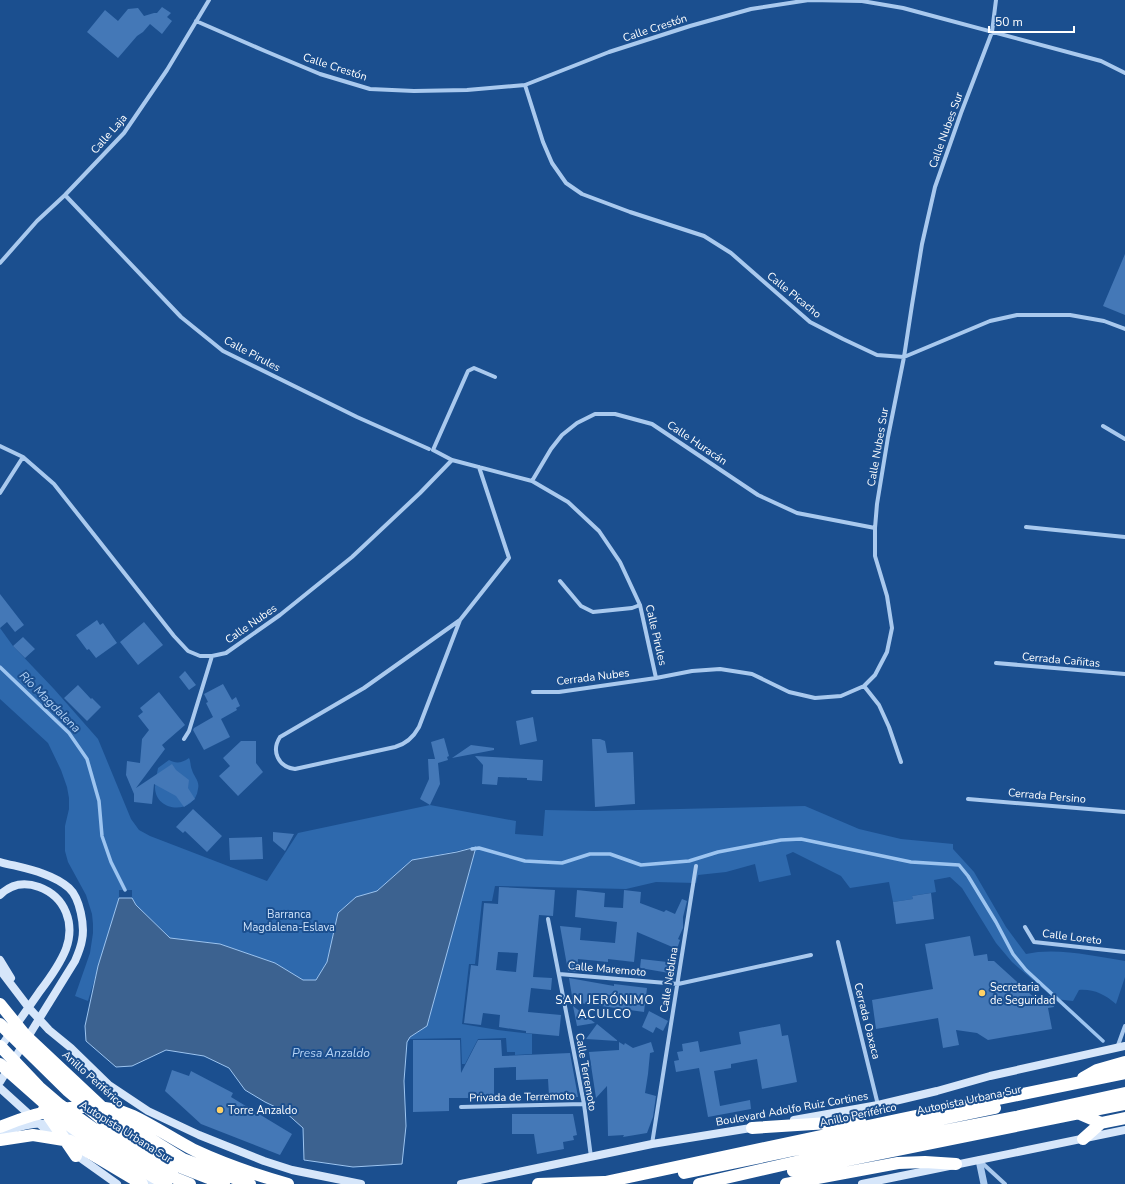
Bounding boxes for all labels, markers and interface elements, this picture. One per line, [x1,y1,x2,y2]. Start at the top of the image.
scale bar [989,8,1074,34]
street label: Calle Crestón [621,11,689,45]
text: 50 m [995,14,1023,30]
street label: Calle Crestón [301,50,369,84]
street label: Calle Nubes Sur [925,90,967,170]
street label: Calle Laja [87,111,131,157]
street label: Calle Picacho [764,268,824,322]
street label: Calle Pirules [221,333,283,375]
street label: Calle Nubes Sur [864,406,892,488]
street label: Calle Huracán [664,417,730,469]
street label: Calle Nubes [222,601,280,647]
street label: Calle Pirules [642,603,670,667]
street label: Cerrada Cañitas [1021,649,1101,671]
street label: Cerrada Nubes [556,665,630,689]
water label: Río Magdalena [16,668,84,736]
street label: Cerrada Persino [1007,785,1087,807]
park label: Barranca Magdalena-Eslava [243,907,335,935]
street label: Calle Loreto [1041,926,1103,948]
street label: Calle Neblina [656,946,682,1014]
street label: Calle Maremoto [567,958,647,980]
place label: Secretaria de Seguridad [990,980,1055,1008]
street label: Cerrada Oaxaca [850,981,884,1061]
marker: Secretaria de Seguridad [977,988,987,998]
district label: SAN JERÓNIMO ACULCO [555,992,655,1022]
street label: Calle Terremoto [572,1032,600,1112]
water label: Presa Anzaldo [292,1045,370,1061]
street label: Anillo Periférico [59,1047,127,1111]
street label: Autopista Urbana Sur [915,1082,1023,1118]
street label: Boulevard Adolfo Ruiz Cortines [715,1088,869,1130]
street label: Privada de Terremoto [469,1089,575,1105]
street label: Autopista Urbana Sur [77,1097,175,1167]
street label: Anillo Periférico [818,1100,898,1130]
place label: Torre Anzaldo [228,1103,297,1118]
marker: Torre Anzaldo [215,1105,225,1115]

